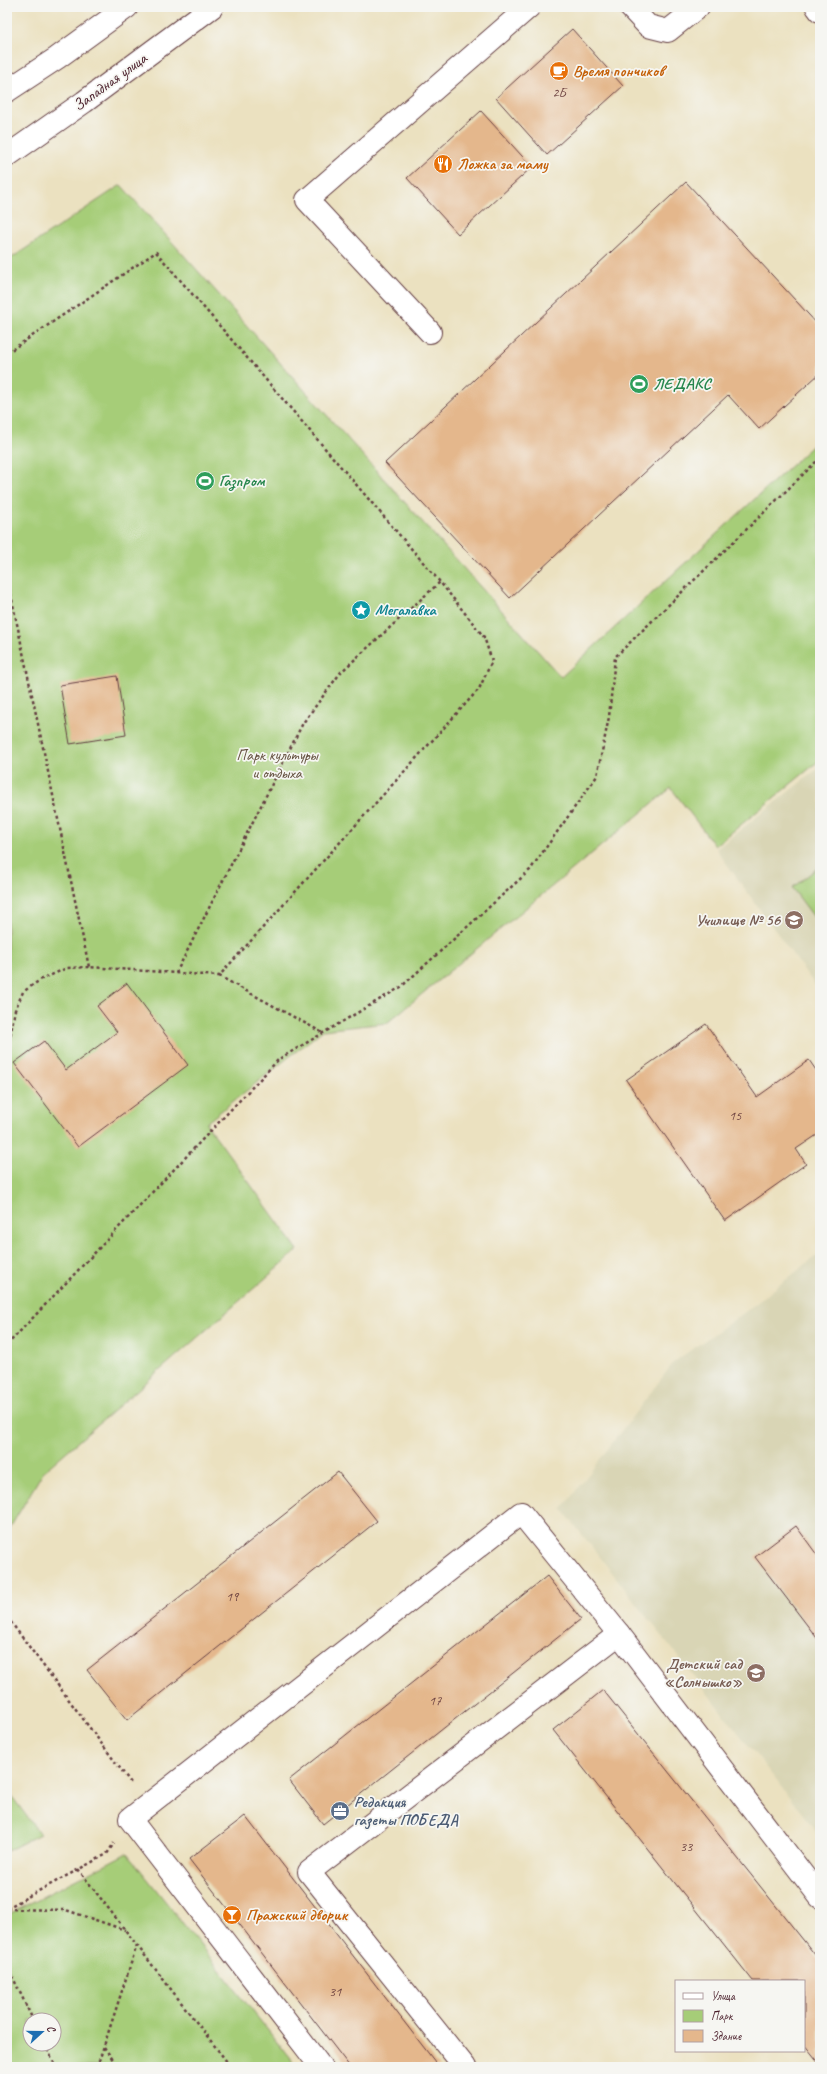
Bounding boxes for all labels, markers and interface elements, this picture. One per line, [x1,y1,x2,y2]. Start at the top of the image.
street label: Западная улица [69,48,152,115]
cafe icon: Время пончиков [548,60,570,82]
place label: Время пончиков [573,61,668,81]
house number: 2Б [552,84,569,101]
restaurant icon: Ложка за маму [432,153,454,175]
place label: Ложка за маму [457,154,550,174]
sports icon: ЛЕДАКС [628,373,650,395]
place label: ЛЕДАКС [653,374,713,394]
sports icon: Газпром [194,470,216,492]
place label: Газпром [219,471,266,491]
place icon: Мегалавка [350,599,372,621]
place label: Мегалавка [375,600,438,620]
park label: Парк культуры и отдыха [236,745,319,783]
school or university icon: Училище № 56 [783,909,805,931]
place label: Училище № 56 [695,910,781,930]
house number: 15 [729,1107,742,1124]
house number: 19 [226,1588,240,1605]
place label: Детский сад «Солнышко» [664,1654,743,1692]
school or university icon: Детский сад «Солнышко» [745,1662,767,1684]
house number: 17 [429,1692,442,1709]
place label: Редакция газеты ПОБЕДА [354,1792,459,1830]
office icon: Редакция газеты ПОБЕДА [329,1800,351,1822]
house number: 33 [680,1838,694,1855]
bar icon: Пражский дворик [221,1904,243,1926]
place label: Пражский дворик [246,1905,349,1925]
legend [675,1980,805,2052]
house number: 31 [329,1983,342,2000]
text: Улица [711,1988,736,2004]
text: Парк [711,2008,734,2024]
north arrow [22,2012,62,2052]
text: С [44,2023,59,2035]
text: Здание [711,2028,742,2044]

